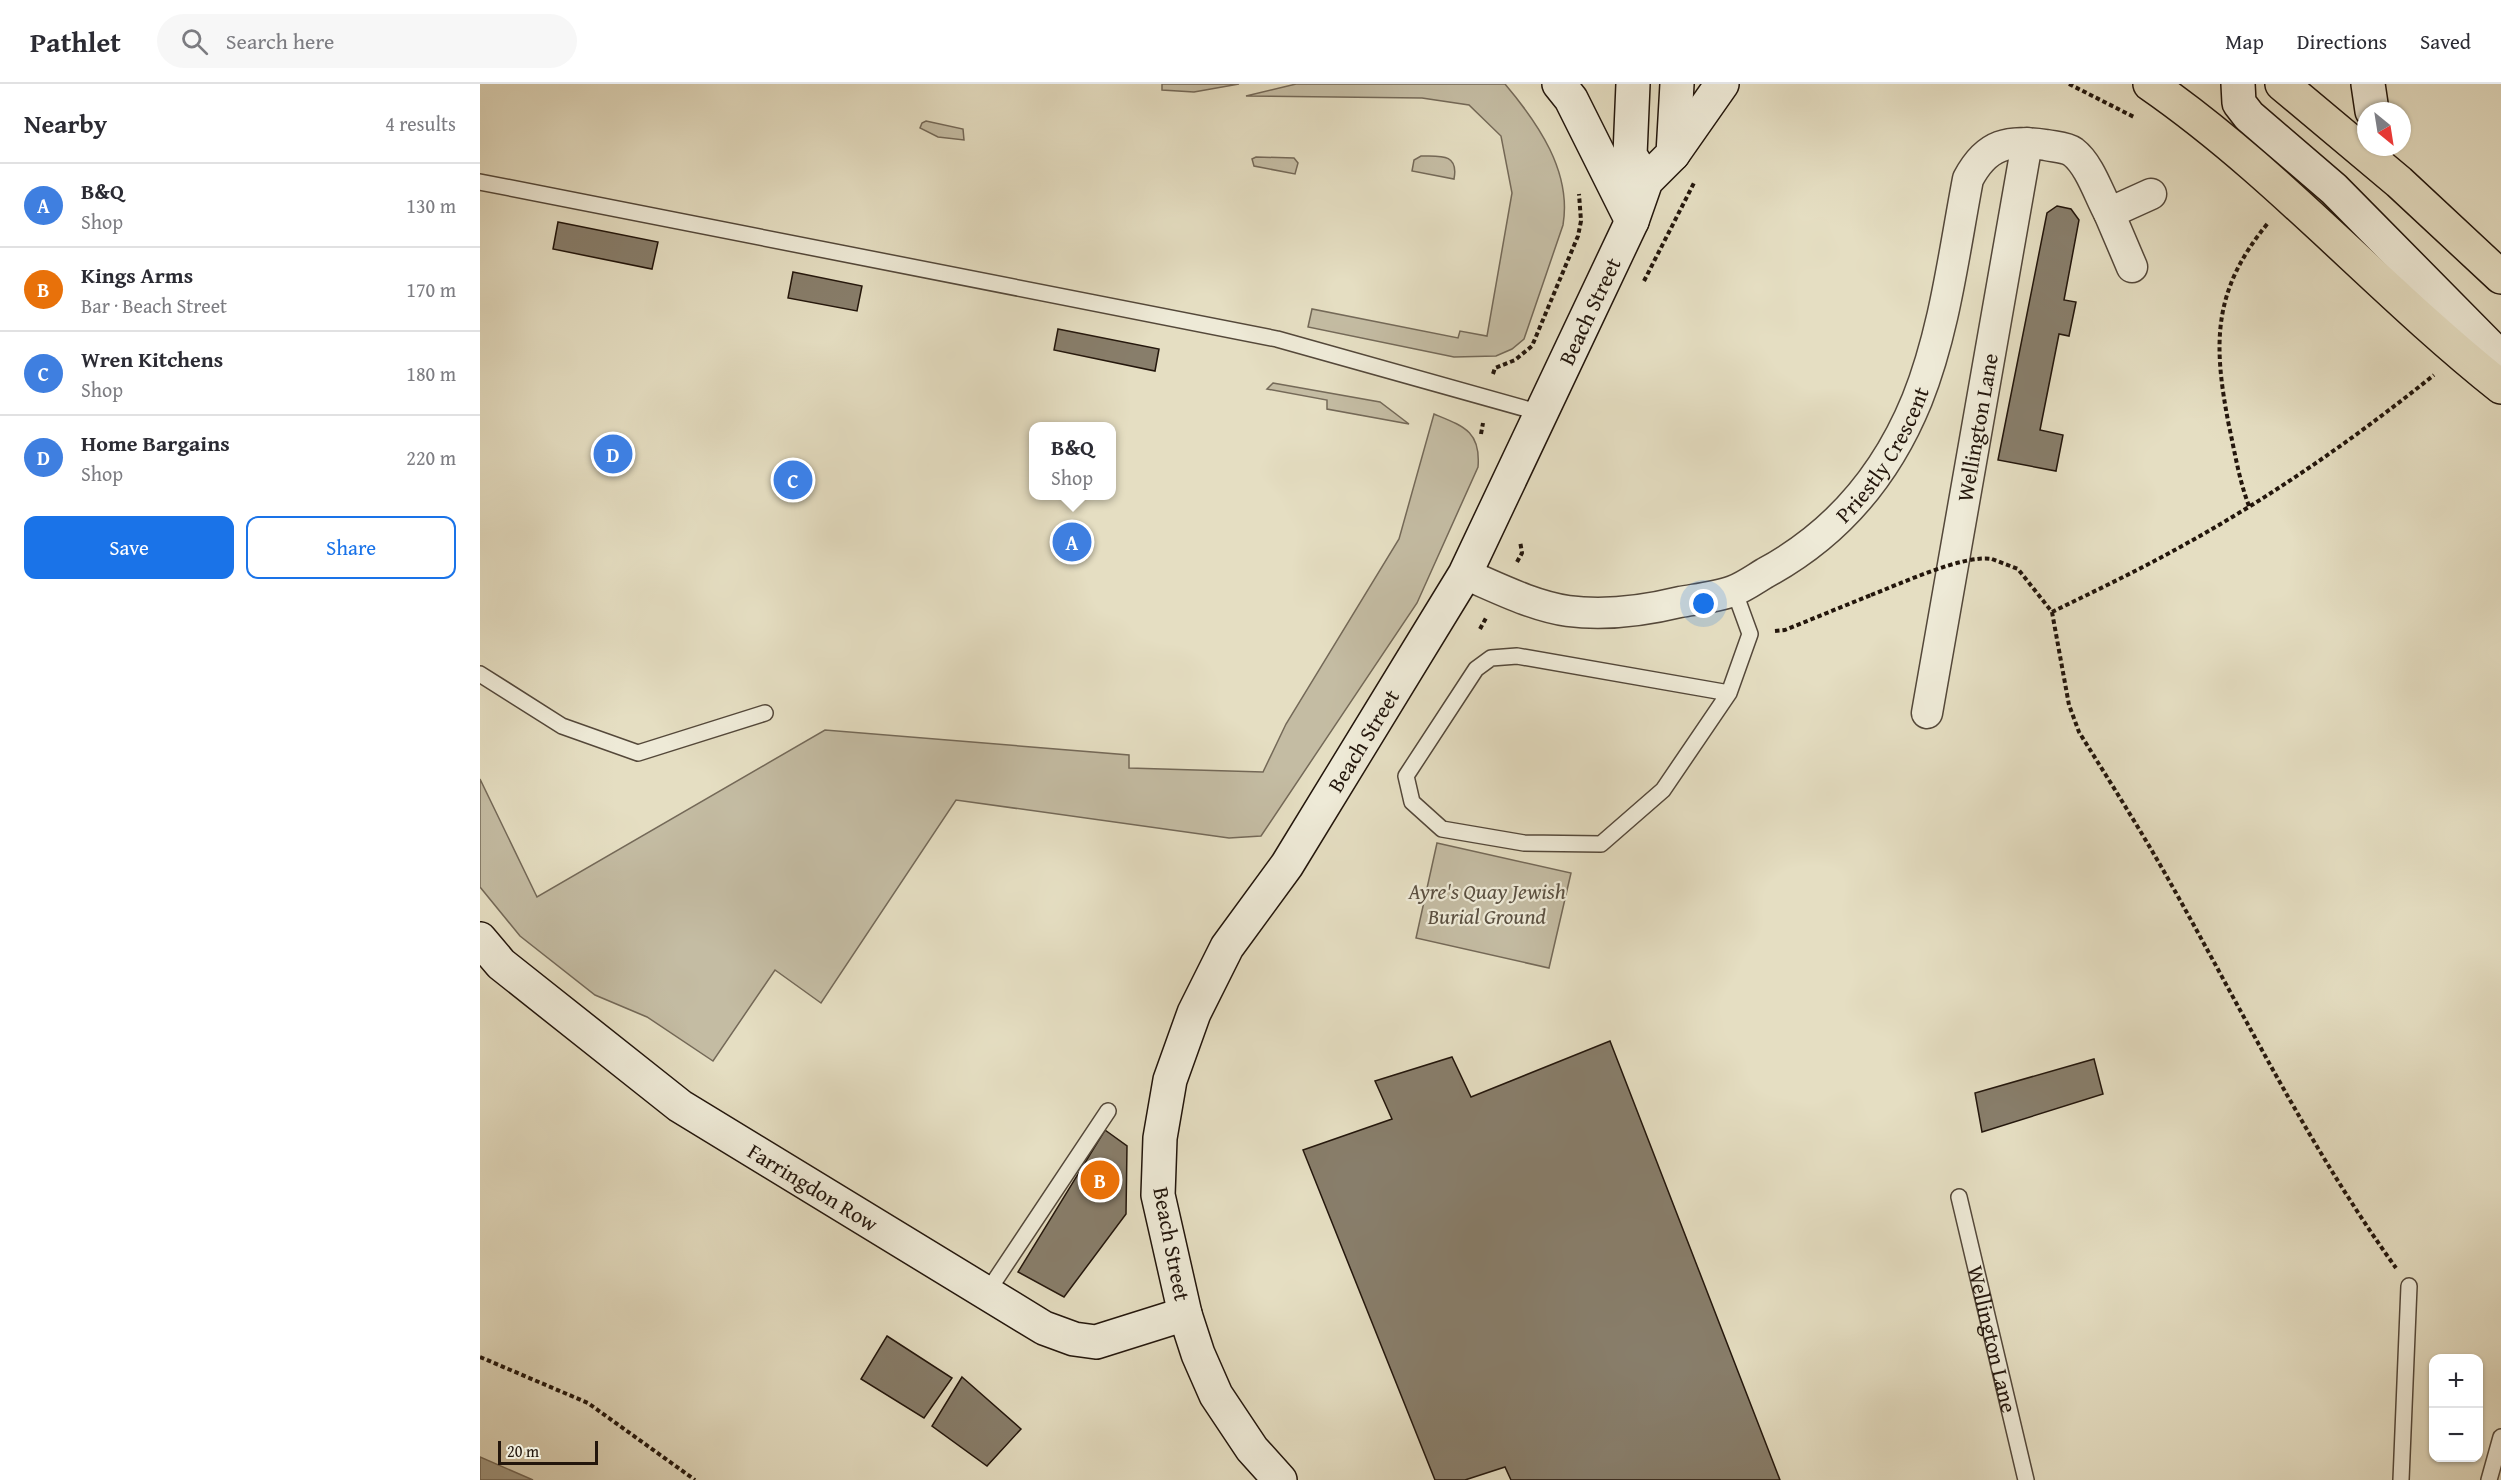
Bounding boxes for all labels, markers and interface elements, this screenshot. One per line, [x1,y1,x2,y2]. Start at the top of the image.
search box [157,14,577,68]
text: Pathlet [30,21,121,62]
icon: search [178,25,211,58]
text: Search here [226,25,334,57]
text: Map [2225,26,2264,57]
text: Directions [2297,26,2387,57]
text: Saved [2420,26,2471,57]
north arrow [2357,102,2411,156]
text: Nearby [24,104,107,143]
text: 4 results [385,109,456,138]
text: B&Q [81,175,124,207]
text: A [37,191,50,220]
text: 130 m [406,191,456,220]
text: Shop [81,207,123,236]
street label: Beach Street [1550,252,1629,370]
text: Kings Arms [81,259,193,291]
text: B [37,275,50,304]
text: 170 m [406,275,456,304]
text: Bar · Beach Street [81,291,227,320]
text: Wren Kitchens [81,343,223,375]
street label: Wellington Lane [1948,351,2006,504]
text: C [38,359,49,388]
text: 180 m [406,359,456,388]
text: Shop [81,375,123,404]
street label: Priestly Crescent [1828,382,1937,530]
popup [1029,422,1116,500]
text: Home Bargains [81,427,230,459]
text: B&Q [1051,431,1094,463]
pin: D [594,432,632,476]
text: D [37,443,50,472]
text: 220 m [406,443,456,472]
pin: C [774,458,812,502]
text: Shop [81,459,123,488]
text: Shop [1051,463,1093,492]
button: Save [24,516,234,579]
button: Share [246,516,456,579]
pin: A [1052,520,1092,564]
your location [1689,589,1718,618]
street label: Beach Street [1319,683,1407,798]
park label: Ayre's Quay Jewish Burial Ground [1407,875,1566,932]
street label: Farringdon Row [742,1135,885,1239]
pin: B [1080,1158,1120,1202]
street label: Beach Street [1145,1184,1199,1304]
street label: Wellington Lane [1960,1262,2025,1416]
map controls [2429,1354,2483,1462]
button: + [2429,1354,2483,1408]
button: − [2429,1408,2483,1462]
scale bar [498,1438,598,1466]
text: 20 m [507,1439,539,1463]

